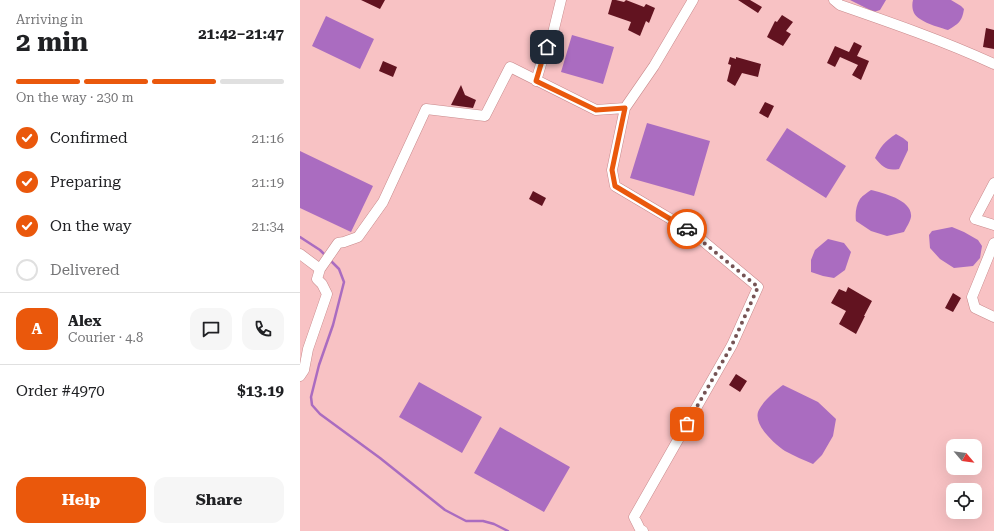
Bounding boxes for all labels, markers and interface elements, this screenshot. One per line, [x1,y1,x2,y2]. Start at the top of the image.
text: Arriving in [16,12,83,27]
text: 21:42–21:47 [198,25,284,43]
text: 2 min [16,27,88,57]
pin [530,30,564,64]
icon: home [536,36,558,58]
text: On the way · 230 m [16,90,133,105]
icon: check [16,127,38,149]
text: Confirmed [50,129,128,147]
text: 21:16 [252,131,284,146]
icon: check [16,171,38,193]
text: Preparing [50,173,121,191]
text: 21:19 [252,175,284,190]
courier [667,209,707,249]
icon: check [16,215,38,237]
text: On the way [50,217,132,235]
icon: car [676,218,698,240]
text: 21:34 [252,219,284,234]
text: Delivered [50,261,120,279]
button: chat [190,308,232,350]
button: phone [242,308,284,350]
text: Alex [68,312,101,330]
text: A [32,320,42,338]
text: Courier · 4.8 [68,330,143,345]
text: Order #4970 [16,382,105,400]
text: $13.19 [237,382,284,400]
pin [670,407,704,441]
icon: bag [676,413,698,435]
north arrow [946,439,982,475]
map controls [946,439,982,519]
button: Help [16,477,146,523]
button: Share [154,477,284,523]
button: locate [946,483,982,519]

